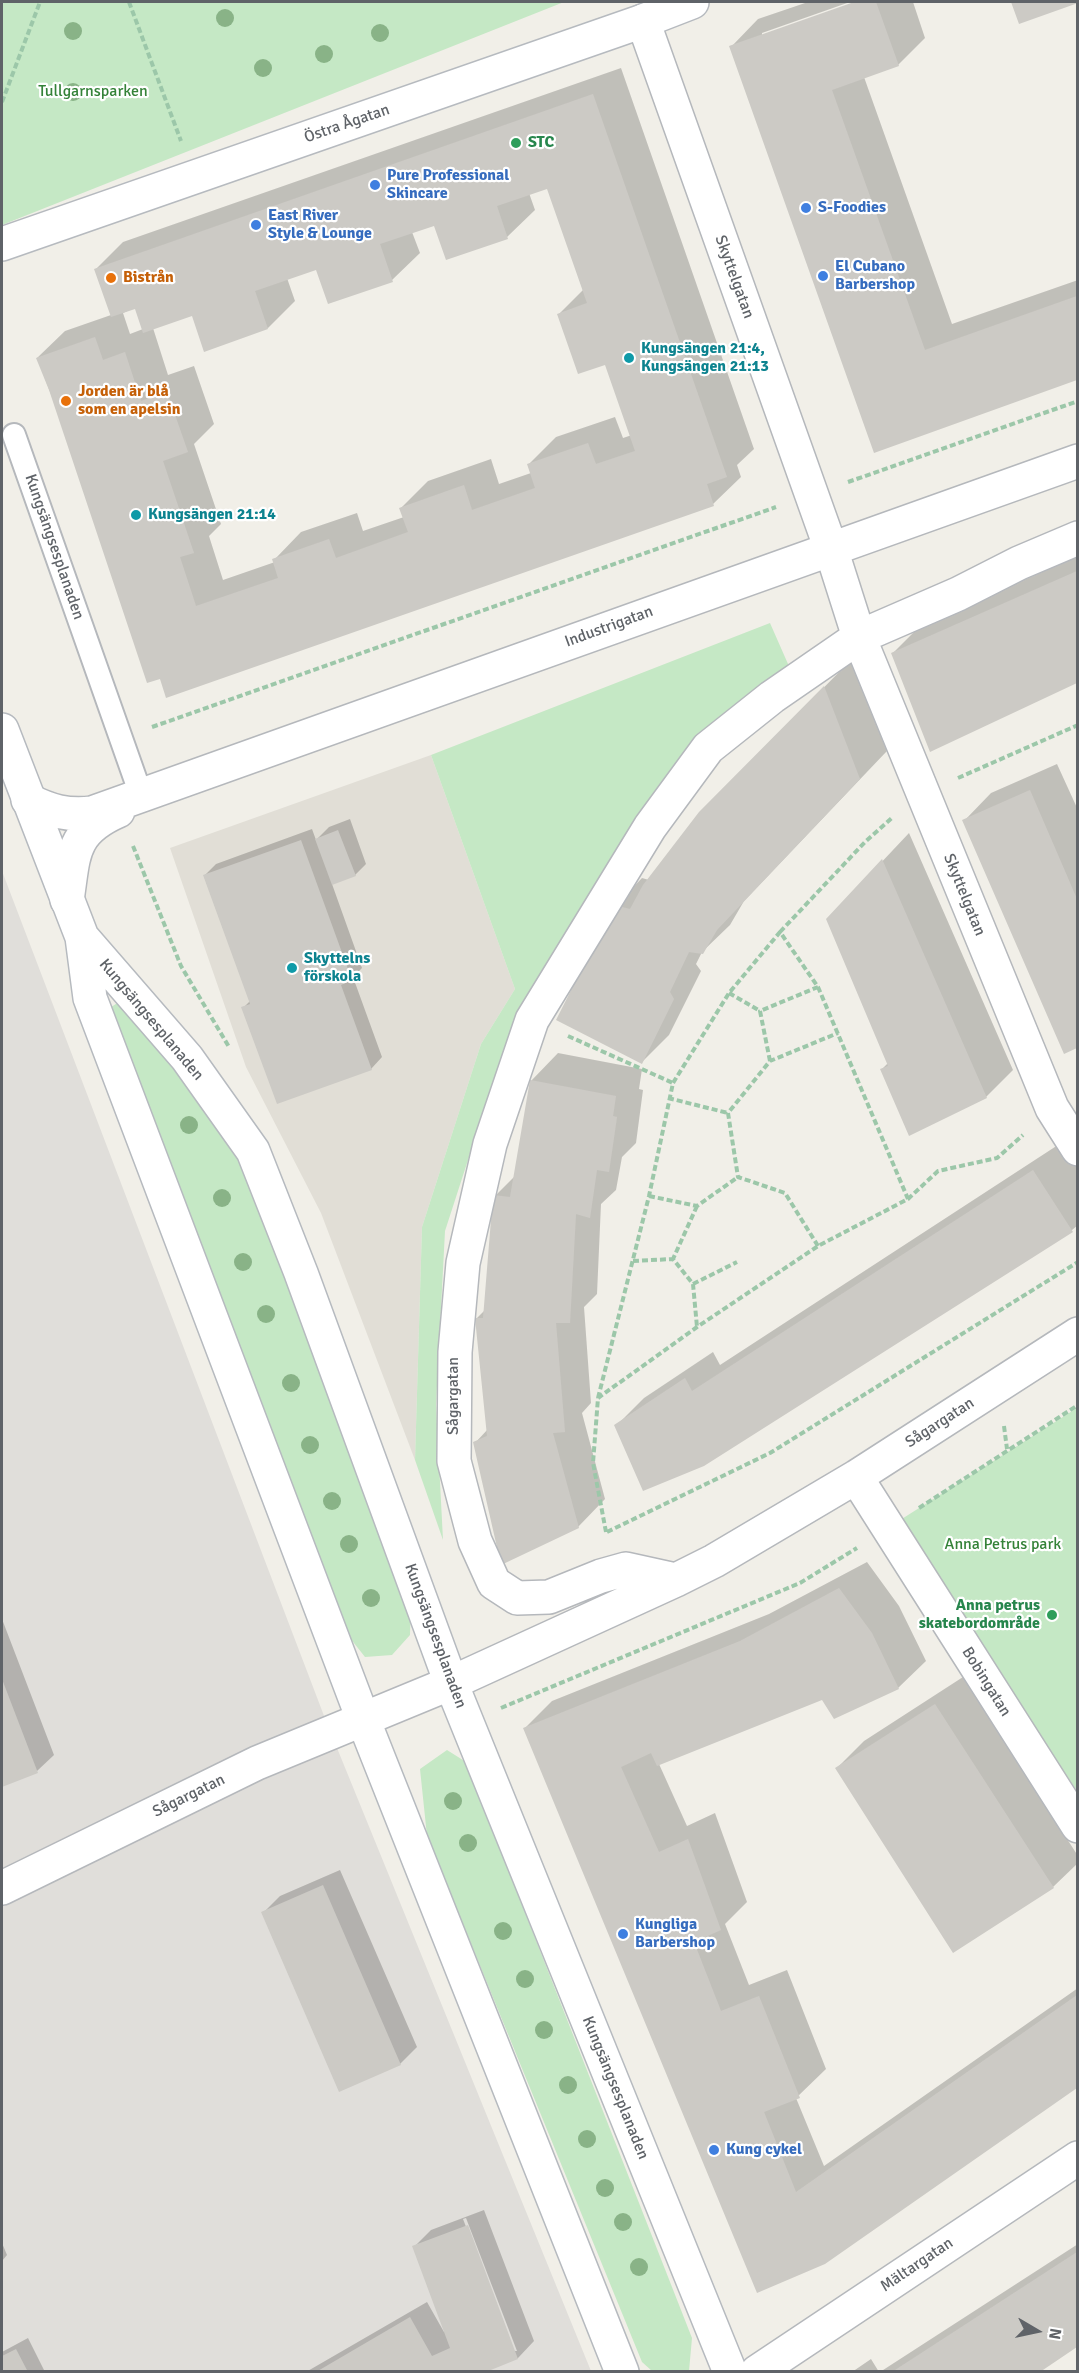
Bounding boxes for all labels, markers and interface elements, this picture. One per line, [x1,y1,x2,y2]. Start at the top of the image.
park label: Tullgarnsparken [38,82,148,102]
street label: Östra Ågatan [302,100,392,148]
place label: STC [528,133,554,153]
marker: STC [509,136,523,150]
place label: Pure Professional Skincare [387,166,509,204]
marker: Pure Professional Skincare [368,178,382,192]
place label: S-Foodies [818,198,886,218]
marker: S-Foodies [799,201,813,215]
place label: East River Style & Lounge [268,206,372,244]
marker: East River Style & Lounge [249,218,263,232]
street label: Skyttelgatan [710,233,758,321]
place label: El Cubano Barbershop [835,257,915,295]
place label: Bistrån [123,268,174,288]
marker: El Cubano Barbershop [816,269,830,283]
marker: Bistrån [104,271,118,285]
place label: Kungsängen 21:4, Kungsängen 21:13 [641,339,769,377]
marker: Kungsängen 21:4, Kungsängen 21:13 [622,351,636,365]
place label: Jorden är blå som en apelsin [78,382,181,420]
marker: Jorden är blå som en apelsin [59,394,73,408]
street label: Kungsängsesplanaden [20,472,88,622]
place label: Kungsängen 21:14 [148,505,276,525]
marker: Kungsängen 21:14 [129,508,143,522]
street label: Industrigatan [562,602,656,652]
street label: Skyttelgatan [939,851,989,939]
place label: Skyttelns förskola [304,949,370,987]
street label: Kungsängsesplanaden [95,955,207,1085]
marker: Skyttelns förskola [285,961,299,975]
street label: Sågargatan [444,1357,464,1435]
street label: Sågargatan [902,1394,978,1452]
park label: Anna Petrus park [945,1535,1061,1555]
street label: Kungsängsesplanaden [400,1561,470,1711]
place label: Anna petrus skatebordområde [919,1596,1040,1634]
marker: Anna petrus skatebordområde [1045,1608,1059,1622]
street label: Bobingatan [957,1644,1015,1720]
street label: Sågargatan [150,1770,228,1822]
place label: Kungliga Barbershop [635,1915,715,1953]
marker: Kungliga Barbershop [616,1927,630,1941]
street label: Kungsängsesplanaden [577,2014,653,2162]
place label: Kung cykel [726,2140,802,2160]
marker: Kung cykel [707,2143,721,2157]
street label: Mältargatan [877,2234,957,2296]
north arrow [1007,2301,1067,2361]
text: N [1044,2327,1066,2341]

